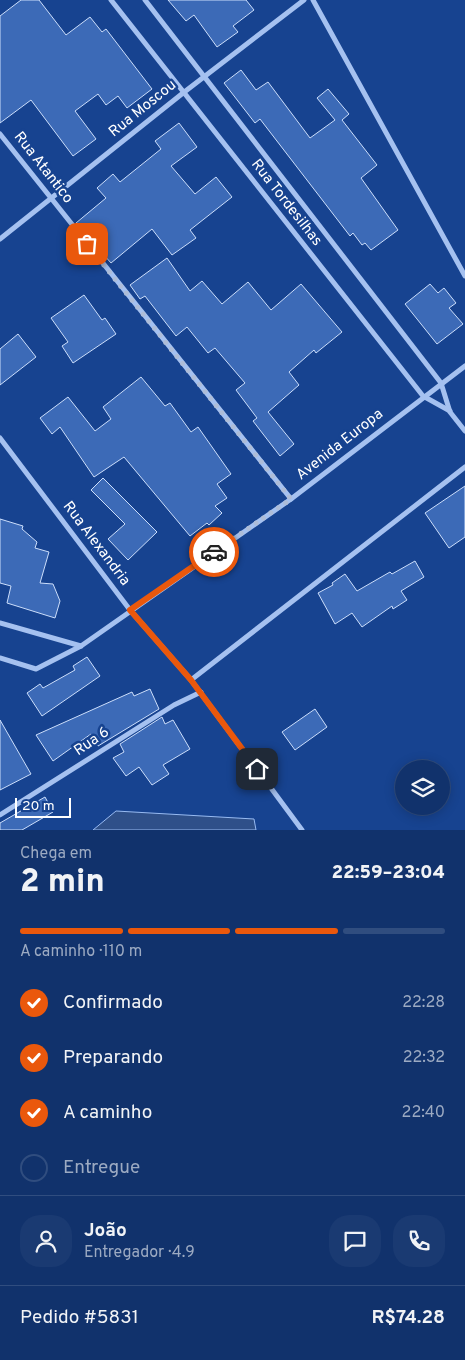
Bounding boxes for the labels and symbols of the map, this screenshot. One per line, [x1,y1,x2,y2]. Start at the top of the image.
street label: Rua Moscou [105,76,181,142]
street label: Rua Atantico [9,128,77,208]
street label: Rua Tordesilhas [246,156,326,250]
pin [66,223,108,265]
street label: Avenida Europa [293,405,387,485]
street label: Rua Alexandria [58,498,134,590]
courier [189,527,239,577]
street label: Rua 6 [71,723,113,761]
pin [236,748,278,790]
scale bar [15,795,71,818]

